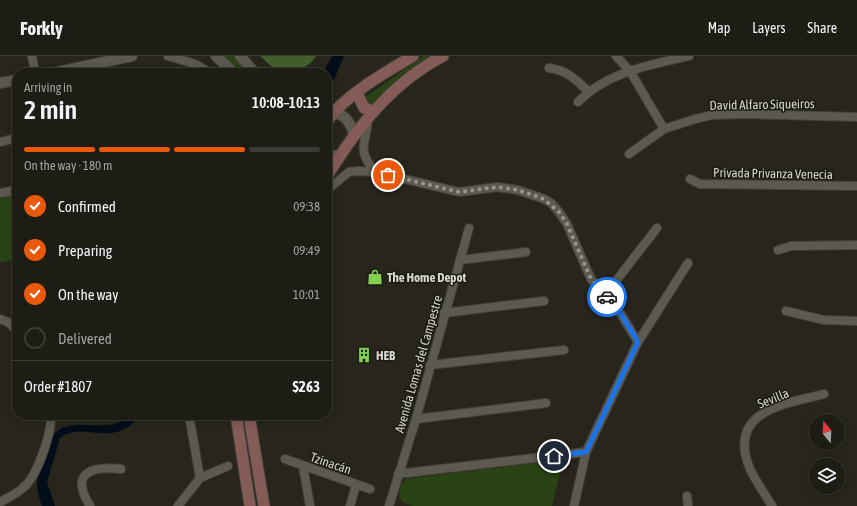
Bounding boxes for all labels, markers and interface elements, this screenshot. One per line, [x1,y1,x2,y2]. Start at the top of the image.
text: Forkly [20,17,63,39]
text: Map [708,20,730,36]
text: Layers [752,20,785,36]
text: Share [807,20,837,36]
text: Arriving in [24,80,72,95]
text: 10:08–10:13 [252,94,320,111]
text: 2 min [24,95,77,125]
street label: David Alfaro Siqueiros [709,96,815,113]
text: On the way · 180 m [24,158,112,173]
pin [371,158,405,192]
icon: bag [377,164,399,186]
street label: Privada Privanza Venecia [713,165,833,182]
icon: check [24,195,46,217]
text: Confirmed [58,198,116,215]
text: 09:38 [293,199,320,214]
icon: check [24,239,46,261]
text: Preparing [58,242,112,259]
text: 09:49 [293,243,320,258]
shop icon: The Home Depot [366,268,384,286]
place label: The Home Depot [387,270,467,285]
courier [587,277,627,317]
icon: check [24,283,46,305]
text: On the way [58,286,119,303]
icon: car [596,286,618,308]
text: 10:01 [293,287,320,302]
street label: Avenida Lomas del Campestre [392,294,445,435]
text: Delivered [58,330,112,347]
building icon: HEB [355,346,373,364]
place label: HEB [376,348,396,363]
text: Order #1807 [24,378,92,395]
text: $263 [293,378,320,395]
street label: Sevilla [755,385,791,412]
north arrow [809,414,845,450]
map controls [809,414,845,494]
pin [537,439,571,473]
icon: home [543,445,565,467]
street label: Tzinacán [308,449,353,477]
button: layers [809,458,845,494]

